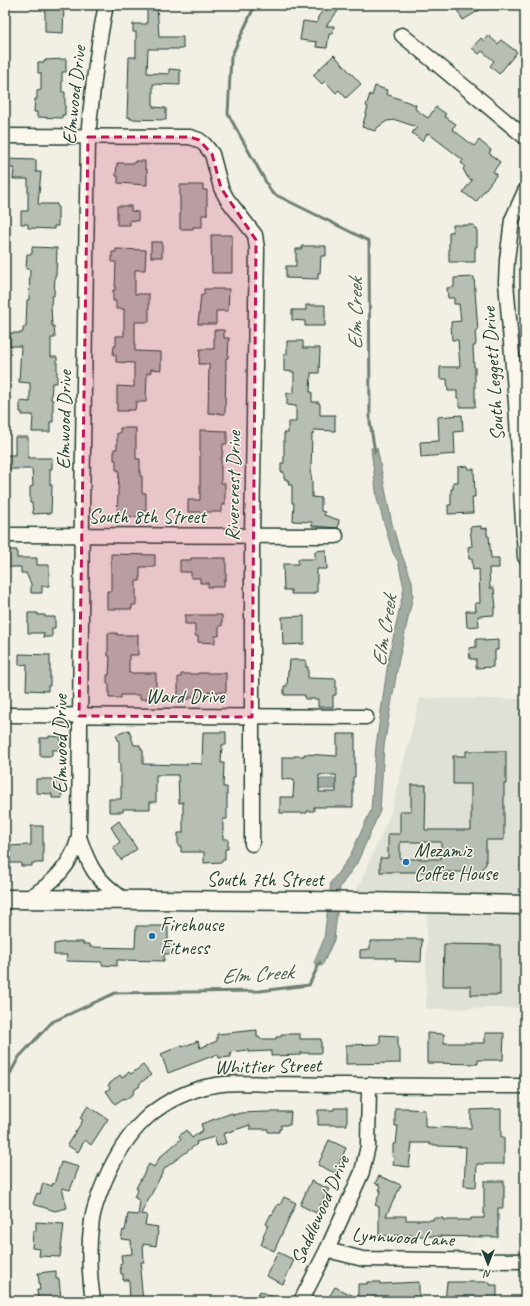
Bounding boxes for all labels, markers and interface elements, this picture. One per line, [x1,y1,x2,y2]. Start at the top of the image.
street label: Elmwood Drive [56,43,92,146]
water label: Elm Creek [342,275,368,350]
street label: South Leggett Drive [476,305,510,442]
street label: Elmwood Drive [51,369,77,470]
street label: Rivercrest Drive [220,429,246,541]
street label: South 8th Street [88,504,208,529]
water label: Elm Creek [366,590,403,668]
street label: Ward Drive [146,684,226,709]
street label: Elmwood Drive [48,693,73,793]
place label: Mezamiz Coffee House [414,838,499,886]
marker: Mezamiz Coffee House [401,857,411,867]
street label: South 7th Street [206,867,326,892]
place label: Firehouse Fitness [160,912,225,960]
marker: Firehouse Fitness [147,931,157,941]
water label: Elm Creek [220,958,297,989]
street label: Whittier Street [214,1053,324,1079]
street label: Saddlewood Drive [285,1150,356,1268]
street label: Lynnwood Lane [351,1222,456,1252]
north arrow [468,1244,508,1284]
text: N [482,1267,491,1281]

